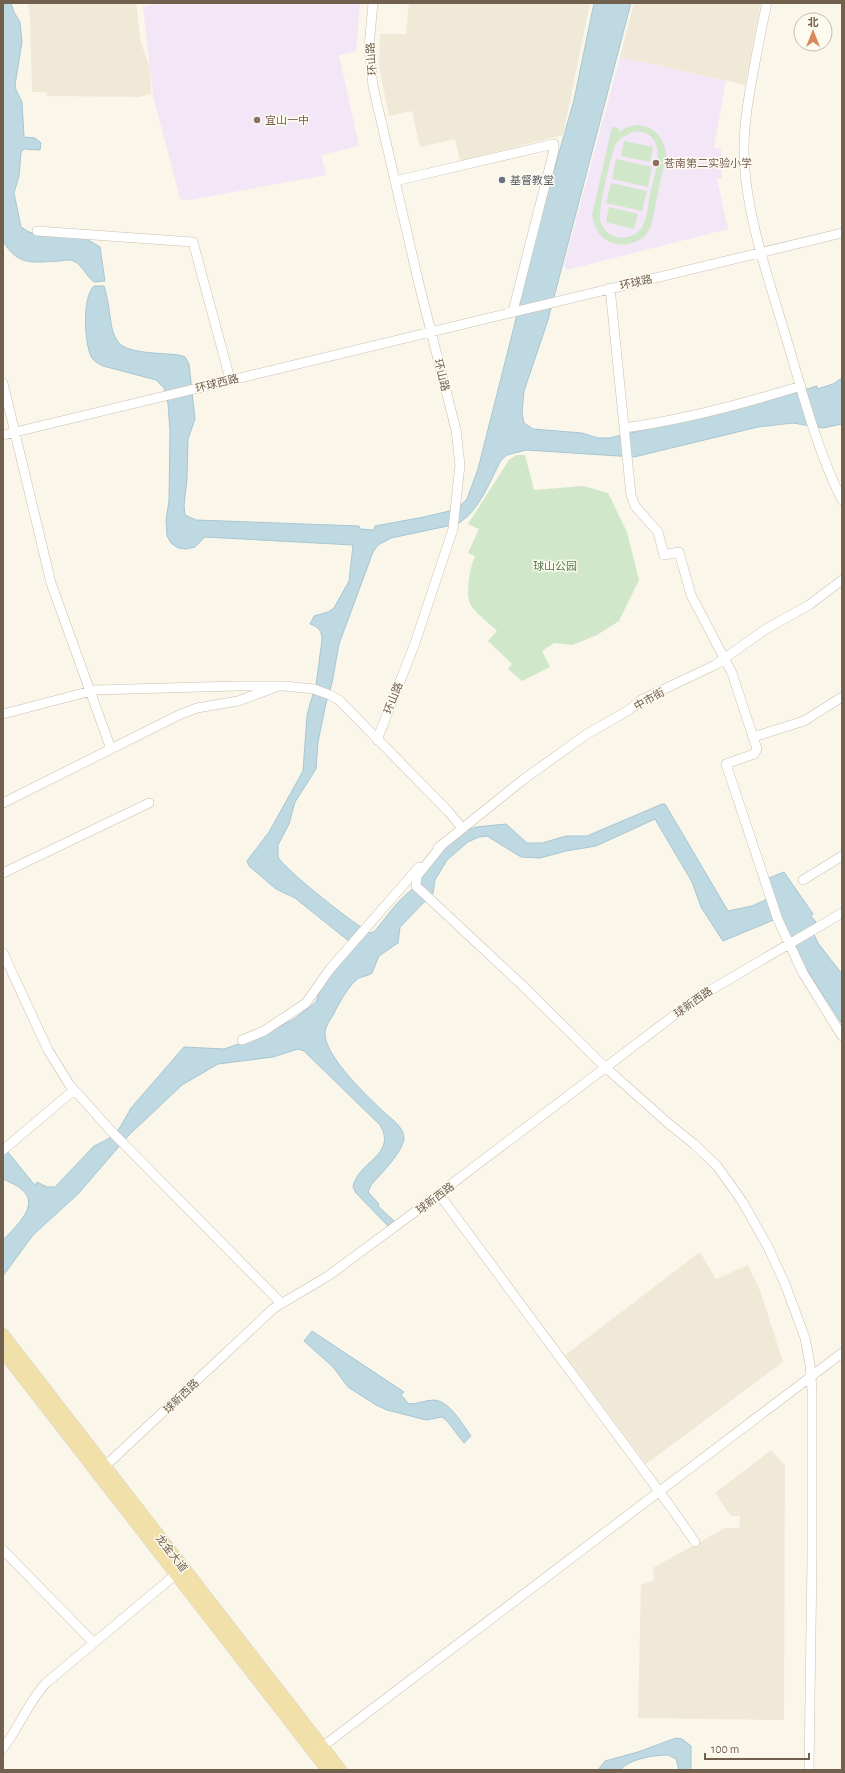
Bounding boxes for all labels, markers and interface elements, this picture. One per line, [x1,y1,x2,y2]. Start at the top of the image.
north arrow [793,12,833,52]
text: 北 [808,17,819,28]
street label: 环山路 [364,42,378,76]
place label: 宜山一中 [265,114,309,126]
marker: 宜山一中 [252,115,262,125]
place label: 苍南第二实验小学 [664,157,752,169]
marker: 苍南第二实验小学 [651,158,661,168]
place label: 基督教堂 [510,174,554,186]
marker: 基督教堂 [497,175,507,185]
street label: 环球路 [619,272,653,292]
street label: 环山路 [432,358,452,392]
street label: 环球西路 [194,372,240,394]
park label: 球山公园 [533,561,577,572]
street label: 环山路 [381,680,405,716]
street label: 中市街 [632,686,666,712]
street label: 球新西路 [672,984,714,1020]
street label: 球新西路 [414,1180,456,1216]
street label: 球新西路 [161,1376,201,1416]
street label: 龙金大道 [154,1532,190,1574]
scale bar [705,1735,809,1761]
text: 100 m [711,1743,739,1755]

